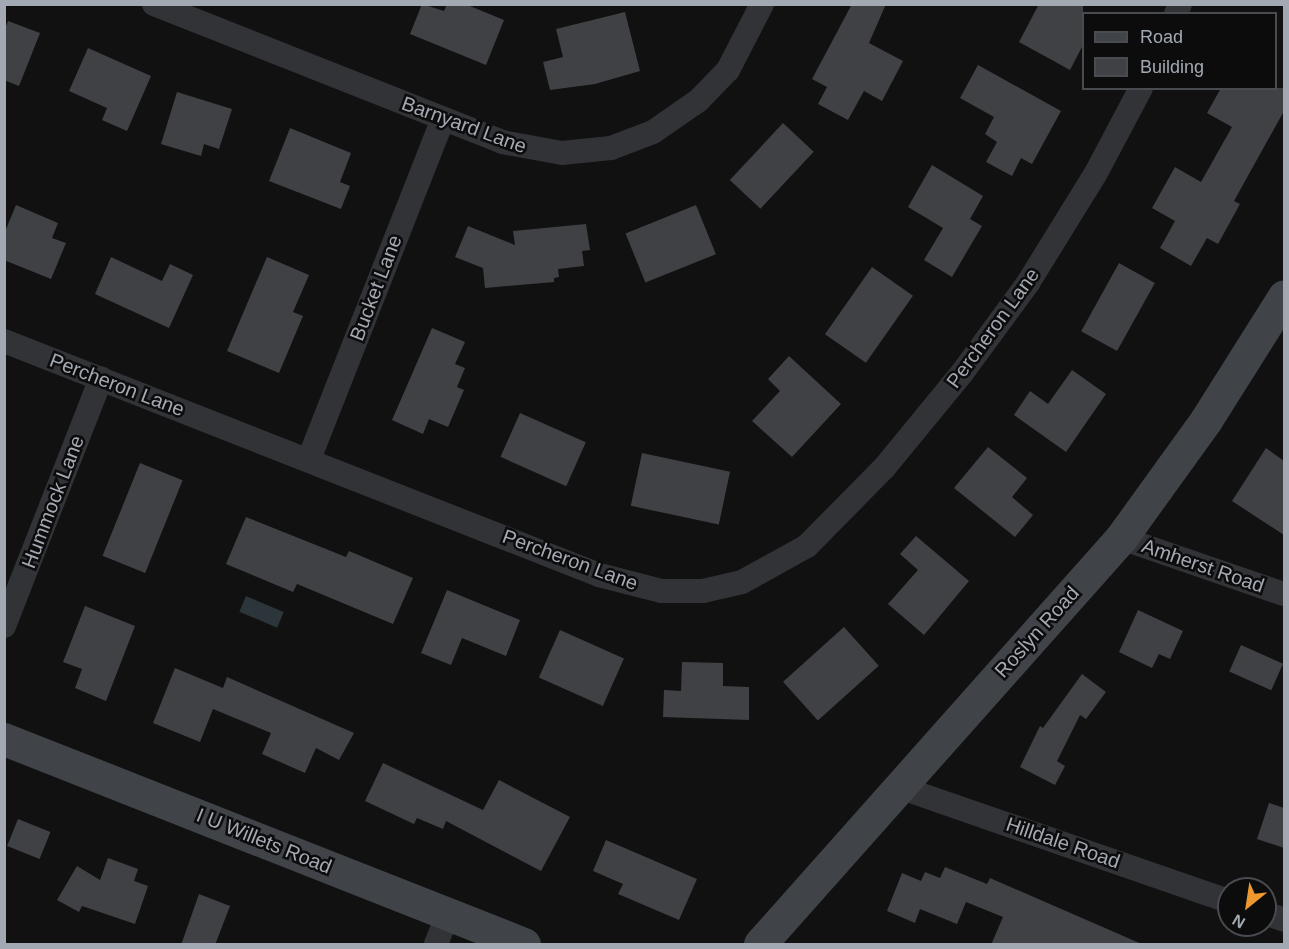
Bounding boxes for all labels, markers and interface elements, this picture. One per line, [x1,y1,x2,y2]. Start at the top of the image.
legend [1082,12,1277,90]
text: Road [1140,27,1183,47]
text: Building [1140,57,1204,77]
street label: Barnyard Lane [398,91,530,159]
street label: Bucket Lane [345,232,407,344]
street label: Percheron Lane [941,263,1045,393]
street label: Percheron Lane [46,348,188,422]
street label: Hummock Lane [17,432,89,572]
street label: Percheron Lane [499,524,641,596]
street label: Amherst Road [1139,534,1267,598]
street label: Roslyn Road [990,581,1084,683]
street label: I U Willets Road [193,803,335,879]
street label: Hilldale Road [1003,812,1123,874]
north arrow [1217,877,1277,937]
text: N [1229,911,1248,932]

